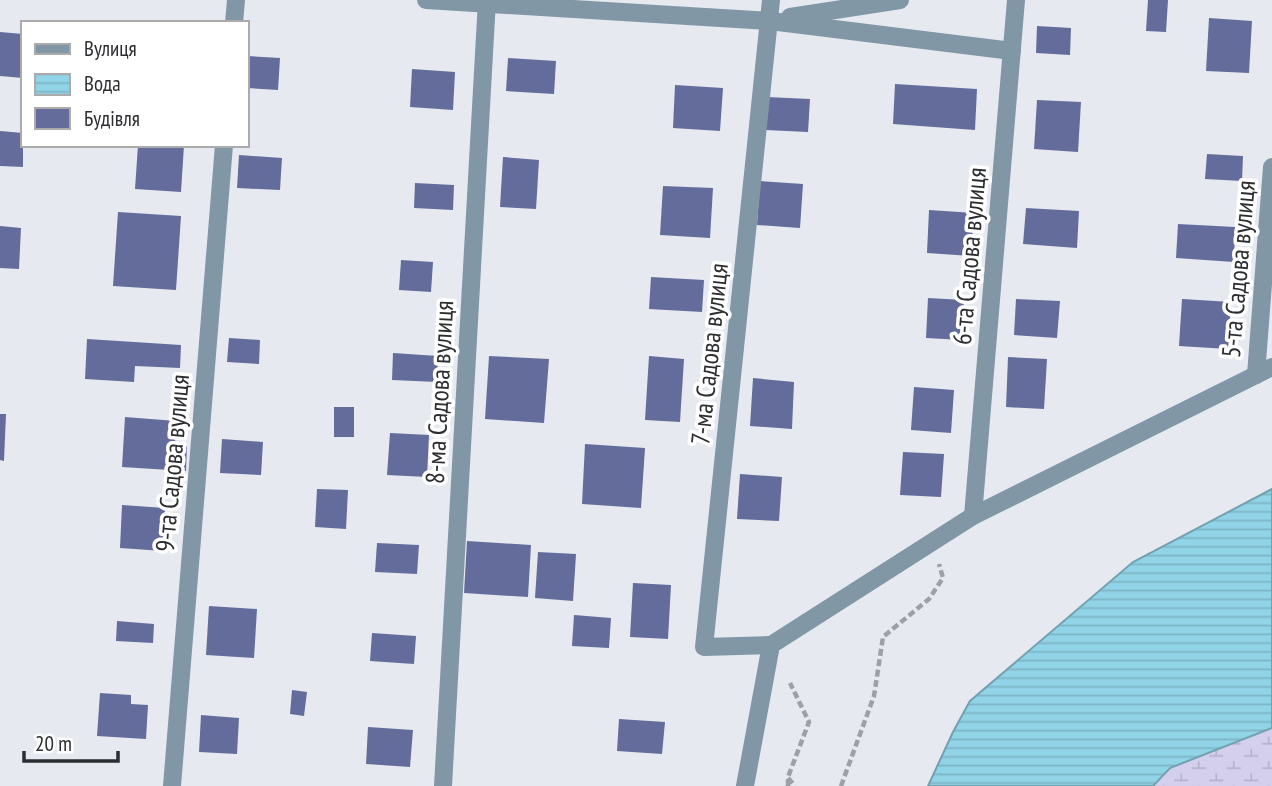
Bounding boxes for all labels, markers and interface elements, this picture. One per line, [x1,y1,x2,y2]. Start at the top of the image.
legend [21,21,248,147]
text: Вулиця [84,35,137,62]
text: Вода [84,70,121,97]
text: Будівля [84,105,140,132]
street label: 6-та Садова вулиця [945,166,993,346]
street label: 5-та Садова вулиця [1214,179,1262,359]
street label: 7-ма Садова вулиця [683,262,735,446]
street label: 8-ма Садова вулиця [418,299,460,485]
street label: 9-та Садова вулиця [148,373,196,553]
scale bar [24,720,119,764]
text: 20 m [35,730,72,757]

